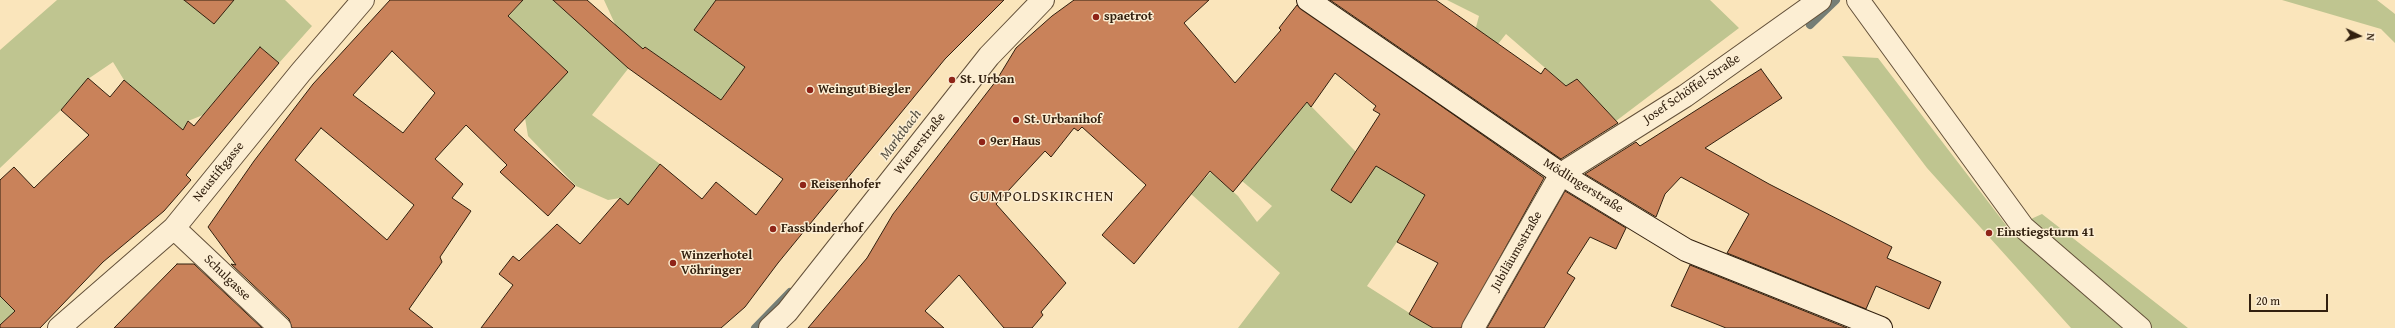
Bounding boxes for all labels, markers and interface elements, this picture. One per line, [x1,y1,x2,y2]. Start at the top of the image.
place label: spaetrot [1104,9,1153,25]
marker: spaetrot [1091,12,1101,22]
north arrow [2339,16,2379,56]
text: N [2363,33,2379,41]
street label: Josef Schöffel-Straße [1641,51,1743,127]
place label: St. Urban [960,72,1014,88]
marker: St. Urban [947,75,957,85]
place label: Weingut Biegler [818,82,910,98]
marker: Weingut Biegler [805,85,815,95]
water label: Marktbach [877,107,925,163]
street label: Wienerstraße [891,110,949,178]
place label: St. Urbanihof [1024,112,1102,128]
marker: St. Urbanihof [1011,115,1021,125]
place label: 9er Haus [990,134,1041,150]
marker: 9er Haus [977,137,987,147]
street label: Neustiftgasse [190,139,248,205]
street label: Mödlingerstraße [1540,155,1626,217]
place label: Reisenhofer [811,177,881,193]
marker: Reisenhofer [798,180,808,190]
district label: GUMPOLDSKIRCHEN [970,188,1114,206]
street label: Jubiläumsstraße [1488,209,1546,293]
place label: Fassbinderhof [781,221,863,237]
marker: Fassbinderhof [768,224,778,234]
place label: Einstiegsturm 41 [1997,225,2095,241]
marker: Einstiegsturm 41 [1984,228,1994,238]
place label: Winzerhotel Vöhringer [681,248,752,279]
street label: Schulgasse [200,252,254,304]
marker: Winzerhotel Vöhringer [668,258,678,268]
scale bar [2251,286,2330,312]
text: 20 m [2256,292,2280,309]

